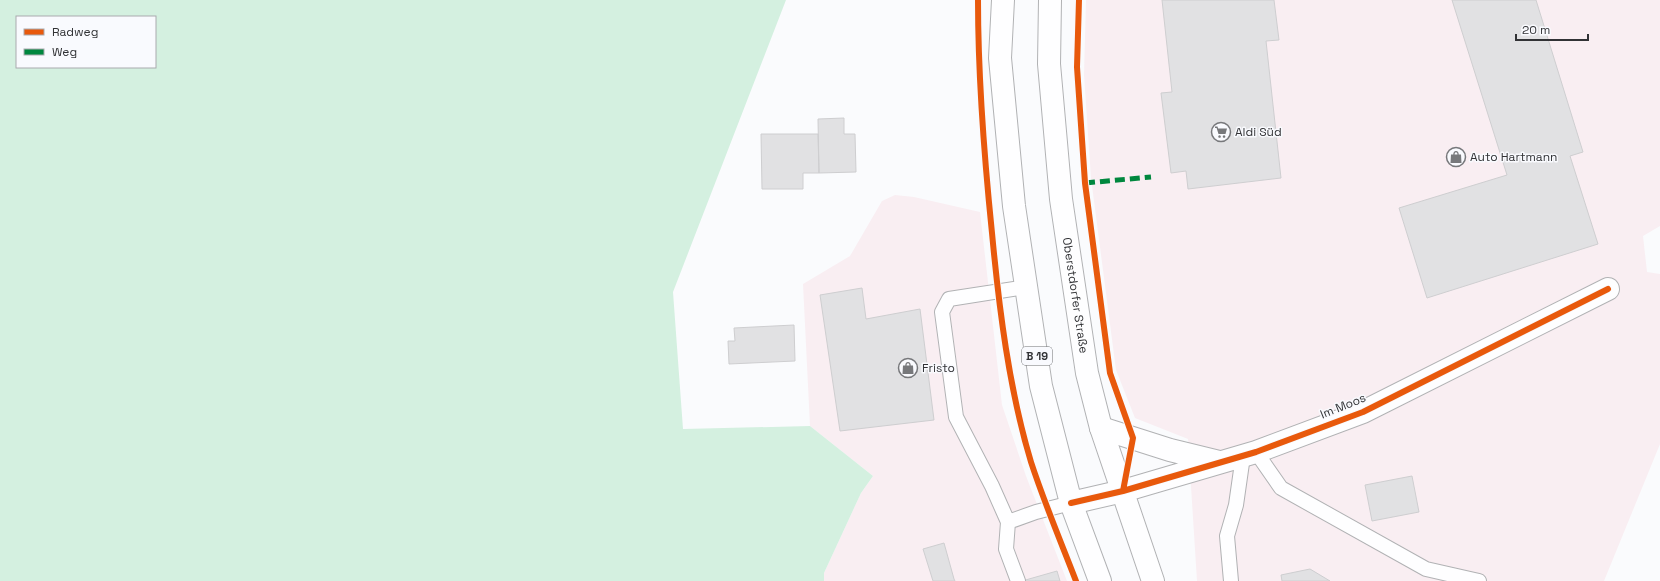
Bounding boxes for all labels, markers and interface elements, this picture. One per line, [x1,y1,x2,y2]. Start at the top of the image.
legend [16,16,156,68]
scale bar [1516,16,1588,42]
text: 20 m [1522,22,1550,38]
text: Radweg [52,24,98,40]
text: Weg [52,44,77,60]
supermarket icon: Aldi Süd [1210,121,1232,143]
place label: Aldi Süd [1235,124,1282,140]
shop icon: Auto Hartmann [1445,146,1467,168]
place label: Auto Hartmann [1470,149,1557,165]
street label: Oberstdorfer Straße [1059,236,1092,354]
road number: B 19 [1022,347,1052,365]
shop icon: Fristo [897,357,919,379]
place label: Fristo [922,360,955,376]
street label: Im Moos [1318,390,1368,422]

